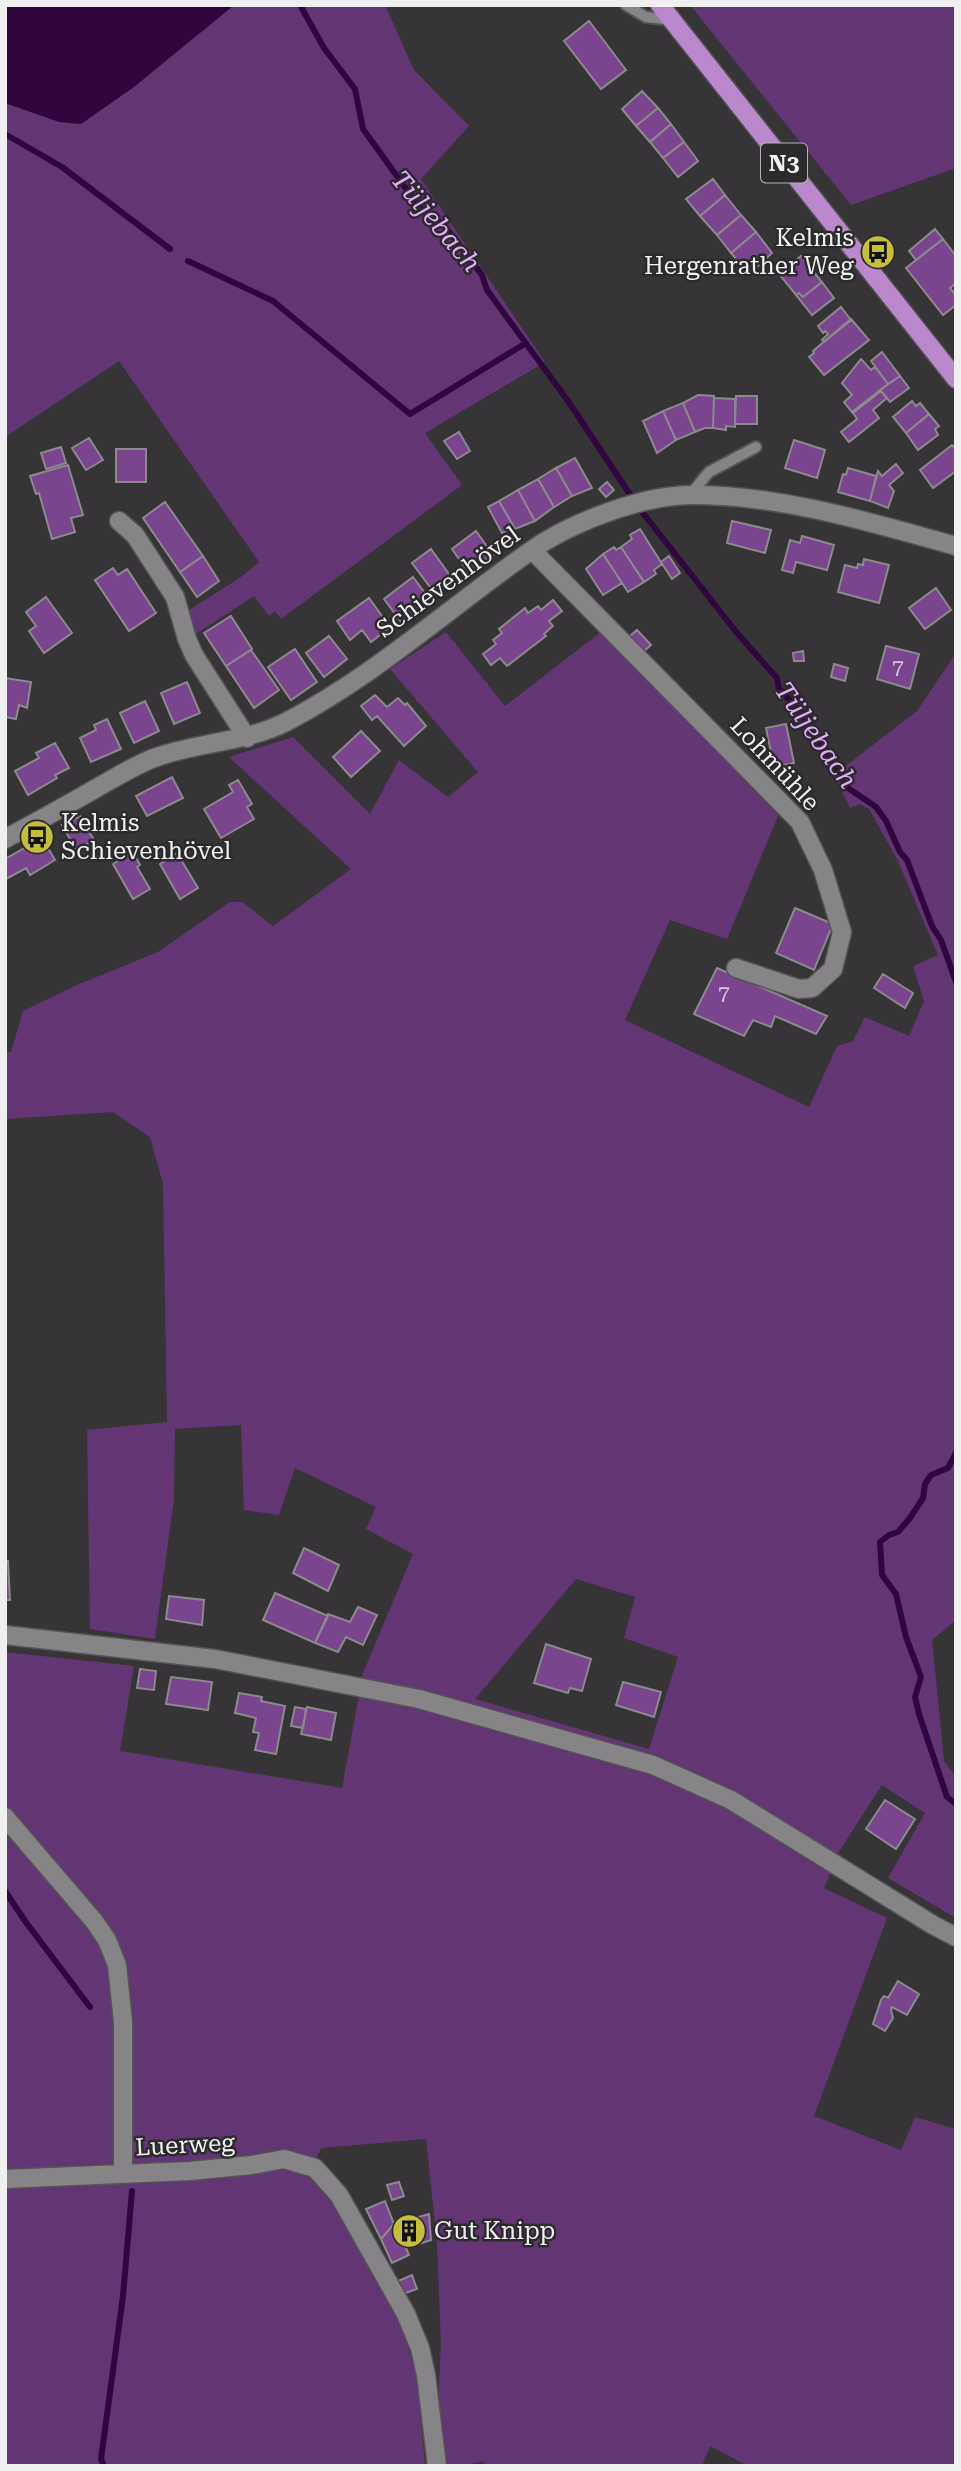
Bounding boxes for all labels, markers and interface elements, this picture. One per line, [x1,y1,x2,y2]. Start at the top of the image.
road number: N3 [761,144,807,182]
water label: Tüljebach [385,164,487,278]
place label: Kelmis Hergenrather Weg [644,224,854,280]
bus stop icon: Kelmis Hergenrather Weg [859,233,897,271]
street label: Schievenhövel [371,521,525,643]
house number: 7 [892,655,904,679]
water label: Tüljebach [769,676,863,794]
street label: Lohmühle [725,711,825,817]
place label: Kelmis Schievenhövel [61,809,231,865]
bus stop icon: Kelmis Schievenhövel [18,818,56,856]
house number: 7 [718,981,730,1005]
street label: Luerweg [135,2128,236,2162]
building icon: Gut Knipp [390,2212,428,2250]
place label: Gut Knipp [434,2217,555,2245]

